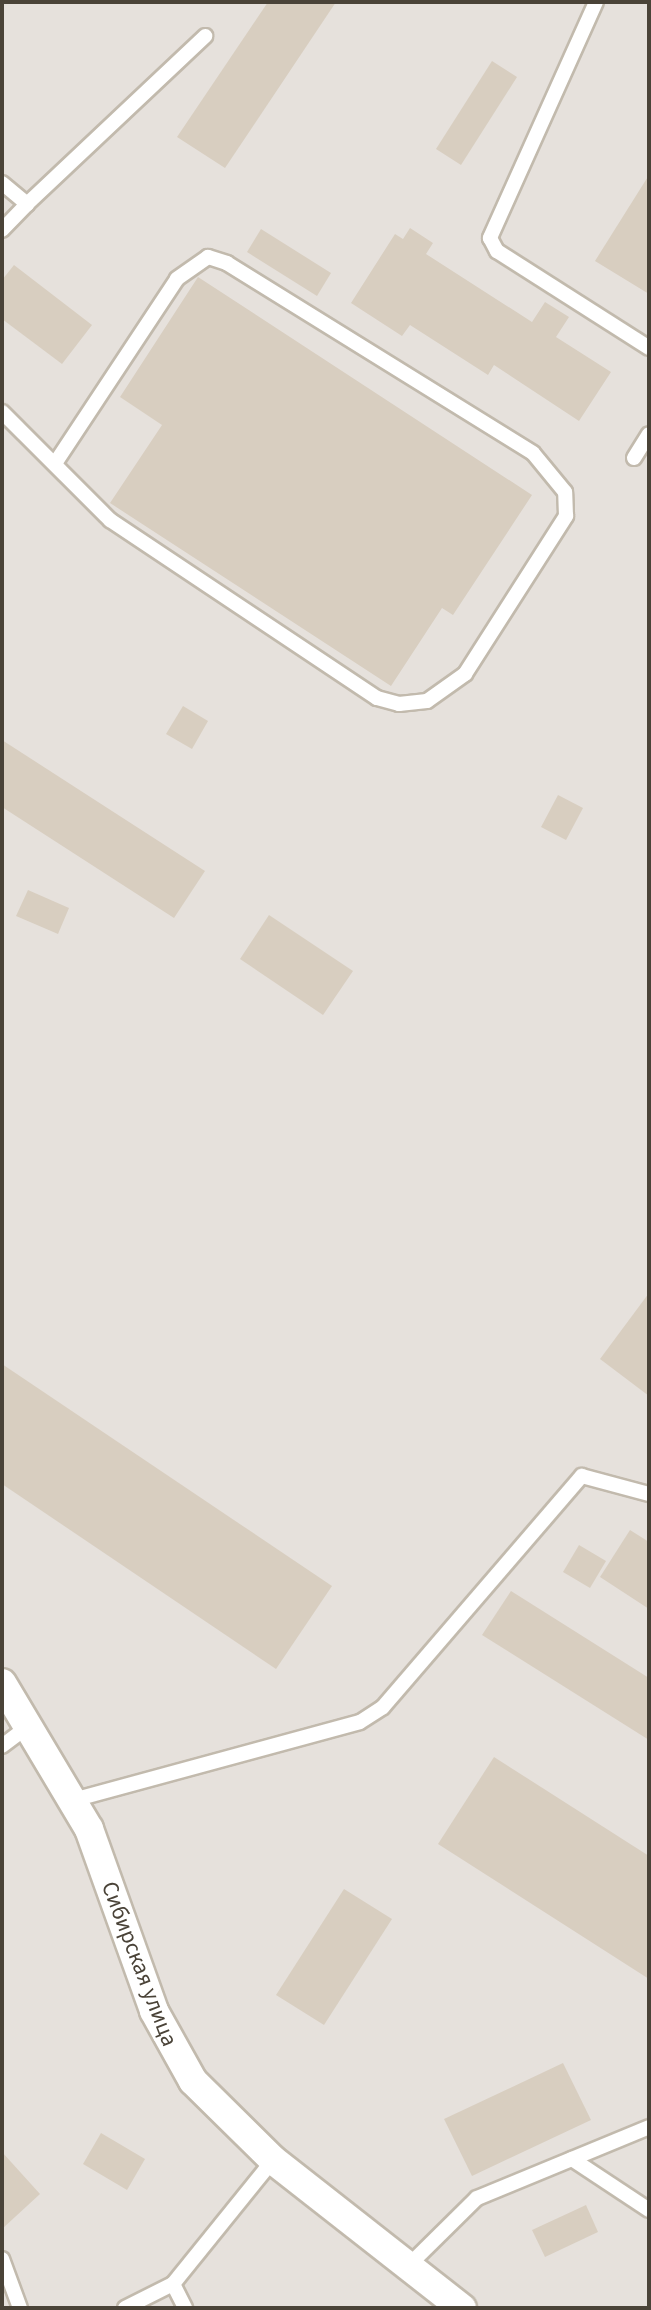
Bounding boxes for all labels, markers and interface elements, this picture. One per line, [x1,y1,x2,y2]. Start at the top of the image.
street label: Сибирская улица [95,1878,183,2050]

